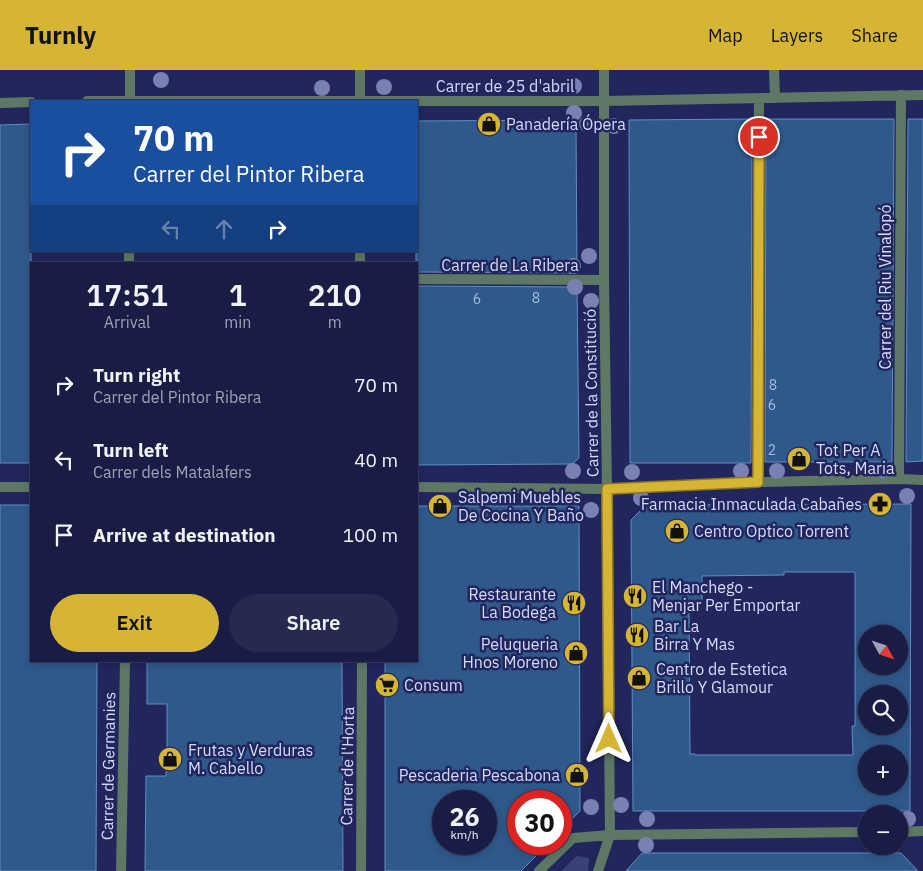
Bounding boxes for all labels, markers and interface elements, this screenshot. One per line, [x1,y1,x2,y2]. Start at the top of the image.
text: Turnly [25,19,96,51]
text: Map [708,24,743,47]
text: Layers [771,24,823,47]
text: Share [851,24,898,47]
street label: Carrer de 25 d'abril [436,76,574,96]
shop icon: Panadería Ópera [476,111,502,137]
place label: Panadería Ópera [506,113,626,134]
text: 70 m [133,115,215,161]
pin [738,116,780,158]
icon: right [50,120,115,185]
icon: arrive [745,123,773,151]
text: Carrer del Pintor Ribera [133,159,365,188]
street label: Carrer del Riu Vinalopó [875,205,895,369]
icon: left [157,215,185,243]
icon: ahead [210,215,238,243]
icon: right [263,215,291,243]
street label: Carrer de La Ribera [441,255,579,275]
text: 17:51 [86,275,168,314]
text: 1 [229,275,247,314]
text: 210 [308,275,362,314]
house number: 8 [532,289,540,307]
house number: 6 [473,290,481,308]
street label: Carrer de la Constitució [580,309,602,477]
text: Arrival [104,312,150,332]
text: min [224,312,251,332]
text: m [328,312,342,332]
text: Turn right [93,363,180,387]
icon: right [50,371,78,399]
text: 70 m [354,373,398,397]
house number: 8 [769,376,777,394]
text: Carrer del Pintor Ribera [93,387,261,407]
house number: 6 [768,396,776,414]
text: Turn left [93,438,169,462]
place label: Tot Per A Tots, Maria [816,440,895,478]
house number: 2 [768,441,776,459]
icon: left [50,446,78,474]
shop icon: Tot Per A Tots, Maria [786,446,812,472]
text: 40 m [354,448,398,472]
text: Carrer dels Matalafers [93,462,252,482]
place label: Salpemi Muebles De Cocina Y Baño [458,487,584,525]
pharmacy icon: Farmacia Inmaculada Cabañes [867,491,893,517]
shop icon: Salpemi Muebles De Cocina Y Baño [427,493,453,519]
place label: Farmacia Inmaculada Cabañes [641,494,862,514]
shop icon: Centro Optico Torrent [664,518,690,544]
icon: arrive [50,521,78,549]
place label: Centro Optico Torrent [694,521,849,541]
text: Arrive at destination [93,523,276,547]
text: 100 m [343,523,398,547]
place label: El Manchego - Menjar Per Emportar [652,577,800,615]
restaurant icon: El Manchego - Menjar Per Emportar [622,583,648,609]
place label: Restaurante La Bodega [469,584,556,622]
restaurant icon: Restaurante La Bodega [561,590,587,616]
button: Exit [50,594,219,652]
button: Share [229,594,398,652]
place label: Bar La Birra Y Mas [654,616,735,654]
restaurant icon: Bar La Birra Y Mas [624,622,650,648]
north arrow [858,625,908,675]
map controls [858,625,908,855]
place label: Peluqueria Hnos Moreno [462,634,558,672]
shop icon: Peluqueria Hnos Moreno [563,640,589,666]
place label: Centro de Estetica Brillo Y Glamour [656,659,788,697]
shop icon: Centro de Estetica Brillo Y Glamour [626,665,652,691]
supermarket icon: Consum [374,672,400,698]
place label: Consum [404,675,463,695]
button: search [858,685,908,735]
street label: Carrer de Germanies [97,692,119,840]
street label: Carrer de l'Horta [336,706,358,826]
position arrow [582,712,634,764]
place label: Frutas y Verduras M. Cabello [188,740,313,778]
button: + [858,745,908,795]
shop icon: Frutas y Verduras M. Cabello [157,746,183,772]
shop icon: Pescaderia Pescabona [564,762,590,788]
place label: Pescaderia Pescabona [399,765,560,785]
speed limit sign: 30 [507,790,572,855]
text: 26 [449,800,480,833]
button: − [858,805,908,855]
text: km/h [450,827,479,842]

